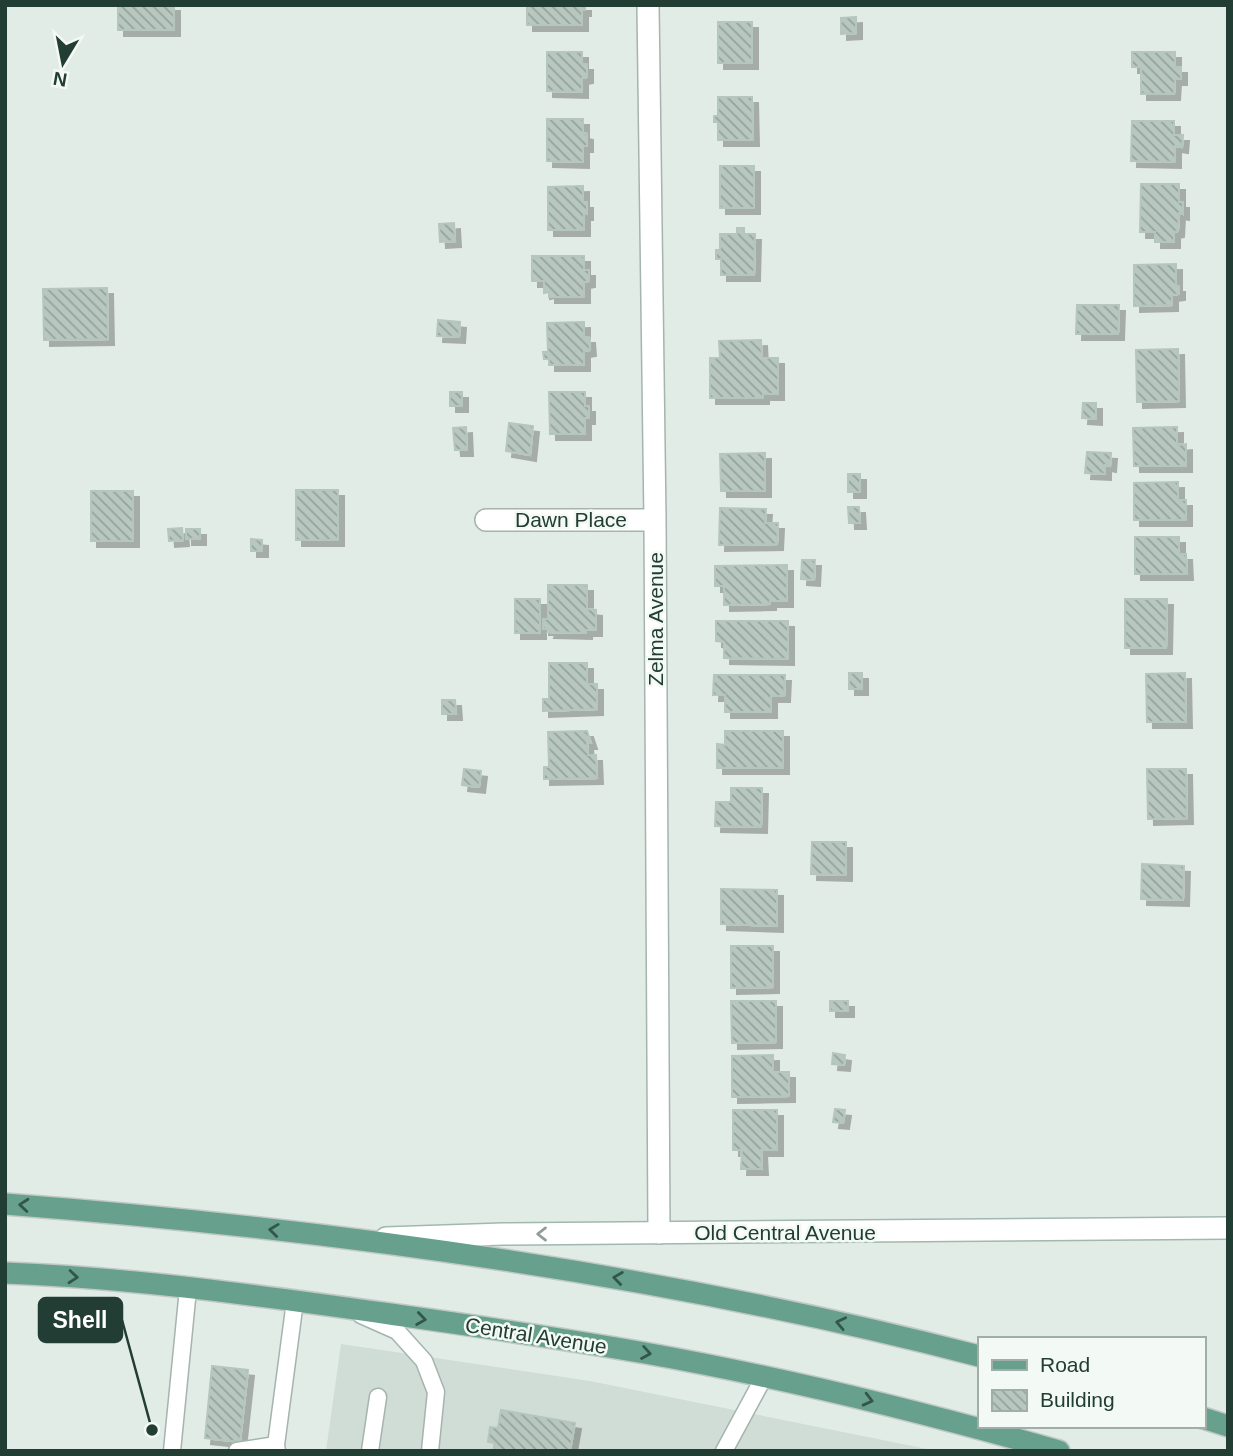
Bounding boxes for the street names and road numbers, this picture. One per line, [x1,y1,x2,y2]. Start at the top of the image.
street label: Dawn Place [515,508,627,531]
street label: Zelma Avenue [644,552,667,686]
street label: Old Central Avenue [694,1221,876,1244]
street label: Central Avenue [464,1313,609,1358]

